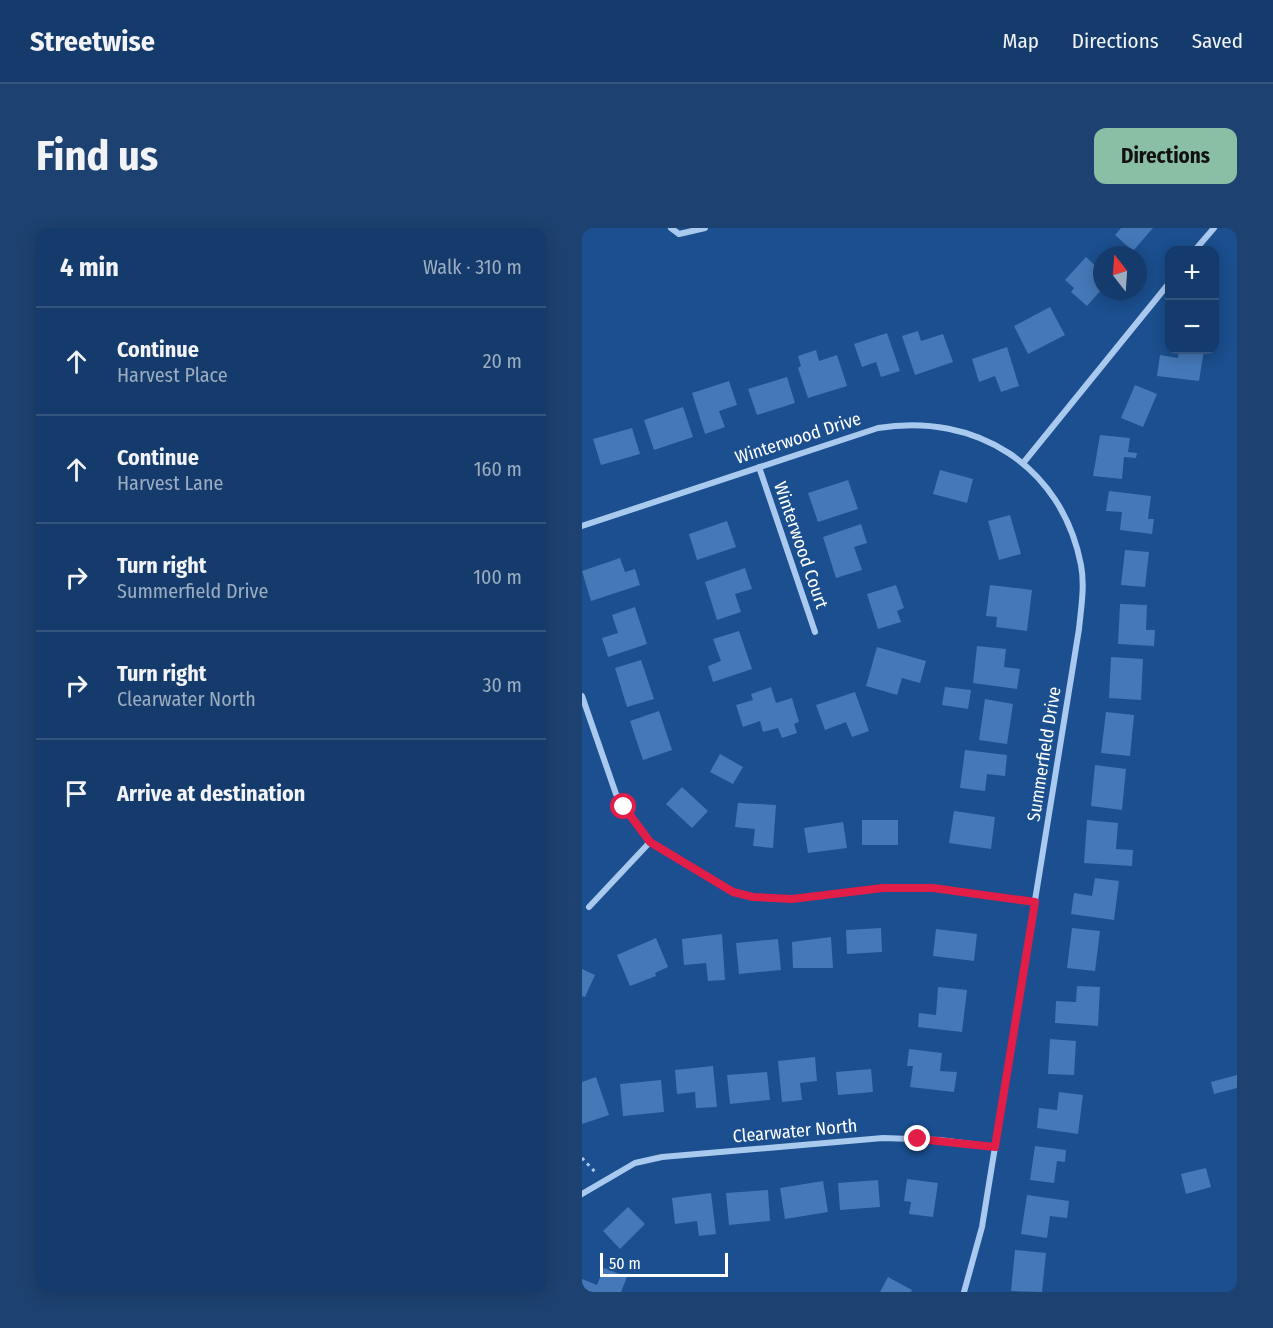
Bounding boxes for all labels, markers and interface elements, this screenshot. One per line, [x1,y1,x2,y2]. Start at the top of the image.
text: Streetwise [30,25,155,58]
text: Map [1002,28,1039,54]
text: Directions [1072,28,1159,54]
text: Saved [1192,28,1243,54]
button: Directions [1094,128,1237,184]
text: Find us [36,131,158,181]
north arrow [1093,246,1147,300]
map controls [1165,246,1219,354]
button: + [1165,246,1219,300]
text: 4 min [60,252,119,283]
text: Walk · 310 m [423,255,522,279]
button: − [1165,300,1219,354]
text: Continue [117,336,199,363]
icon: ahead [60,345,93,378]
text: 20 m [483,349,522,373]
text: Harvest Place [117,363,228,387]
street label: Winterwood Drive [732,407,864,469]
text: Continue [117,444,199,471]
icon: ahead [60,453,93,486]
text: 160 m [474,457,522,481]
text: Harvest Lane [117,471,223,495]
street label: Winterwood Court [769,479,833,611]
text: Turn right [117,552,206,579]
icon: right [60,561,93,594]
text: 100 m [473,565,522,589]
text: Summerfield Drive [117,579,268,603]
text: Turn right [117,660,206,687]
icon: right [60,669,93,702]
text: 30 m [482,673,522,697]
street label: Summerfield Drive [1022,685,1066,823]
text: Clearwater North [117,687,256,711]
icon: arrive [60,777,93,810]
text: Arrive at destination [117,780,305,807]
route start [610,793,636,819]
street label: Clearwater North [732,1115,858,1147]
route end [904,1125,930,1151]
scale bar [600,1250,728,1278]
text: 50 m [609,1254,641,1273]

